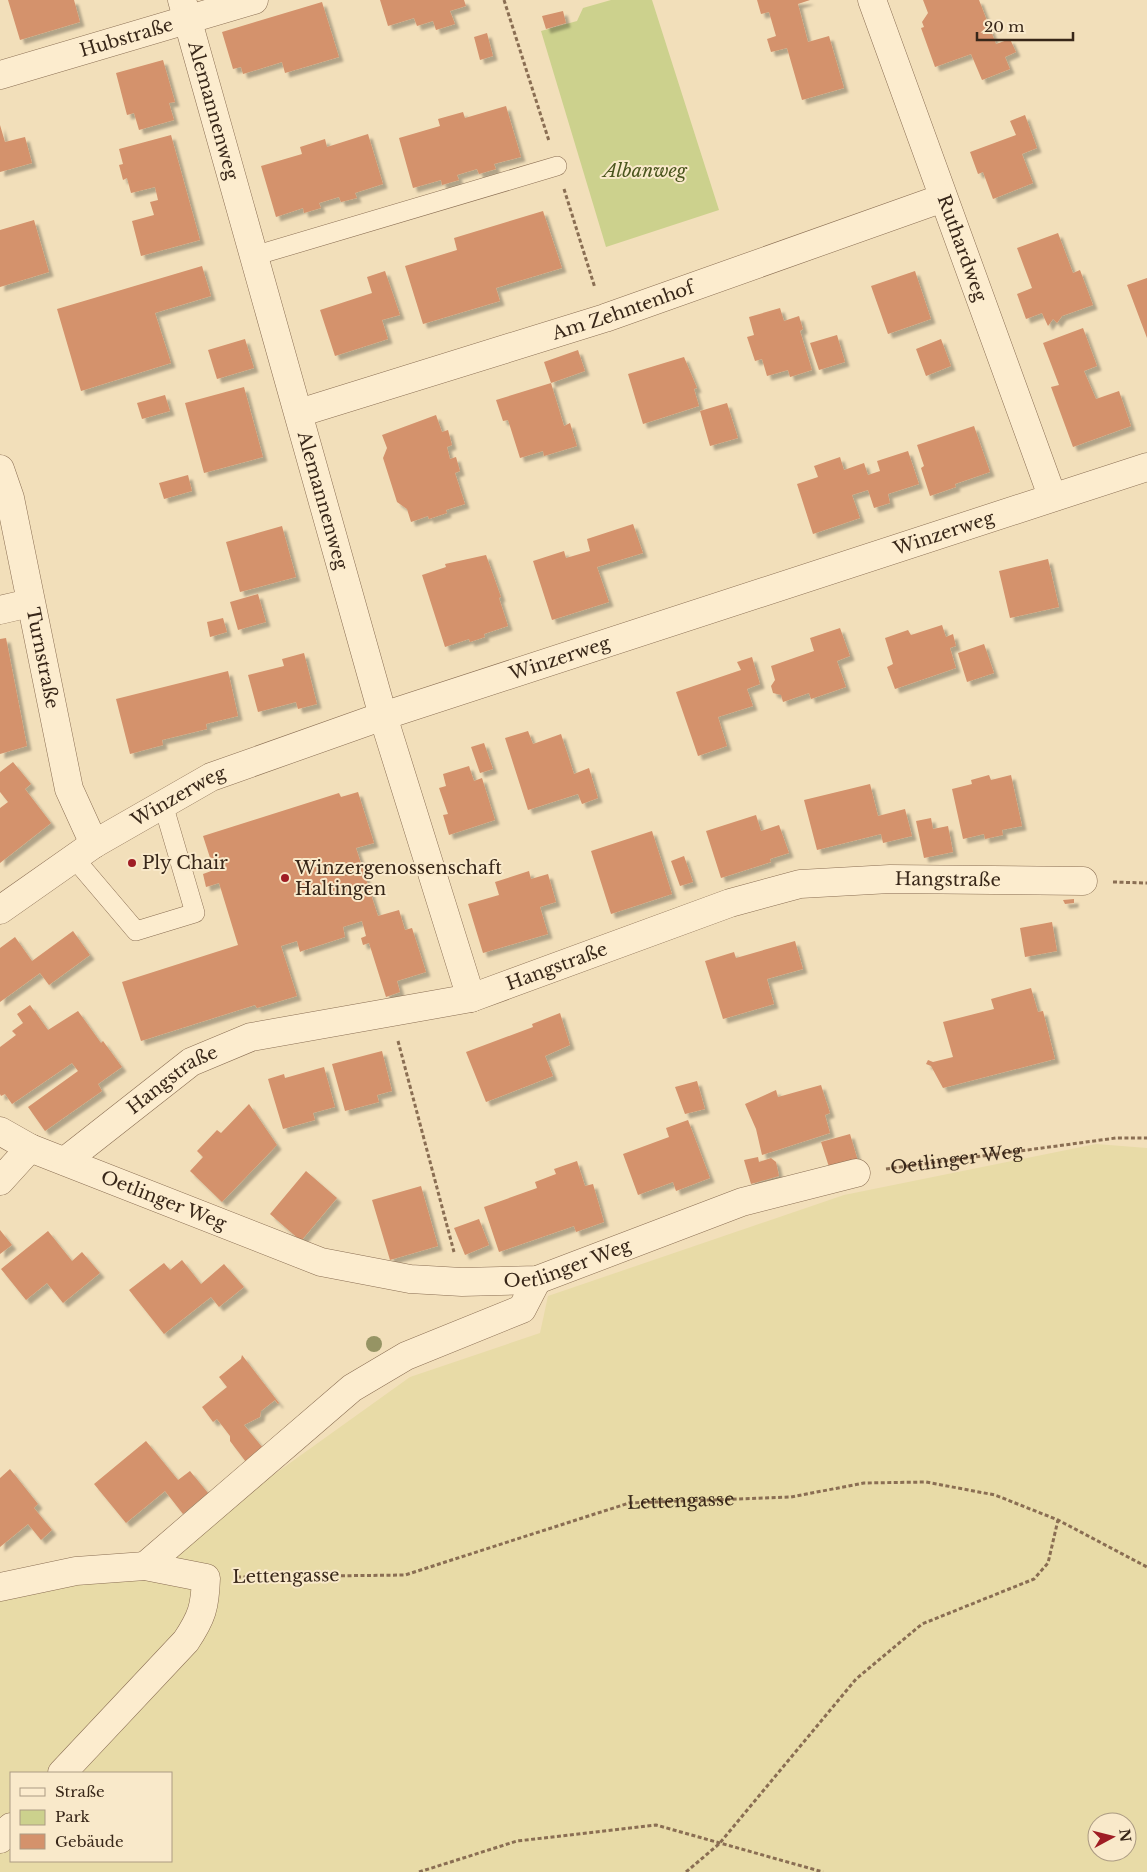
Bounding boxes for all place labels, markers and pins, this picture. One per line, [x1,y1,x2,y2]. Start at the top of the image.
place label: Ply Chair [142,852,228,874]
marker: Ply Chair [126,857,138,869]
place label: Winzergenossenschaft Haltingen [294,857,502,900]
marker: Winzergenossenschaft Haltingen [279,872,291,884]

